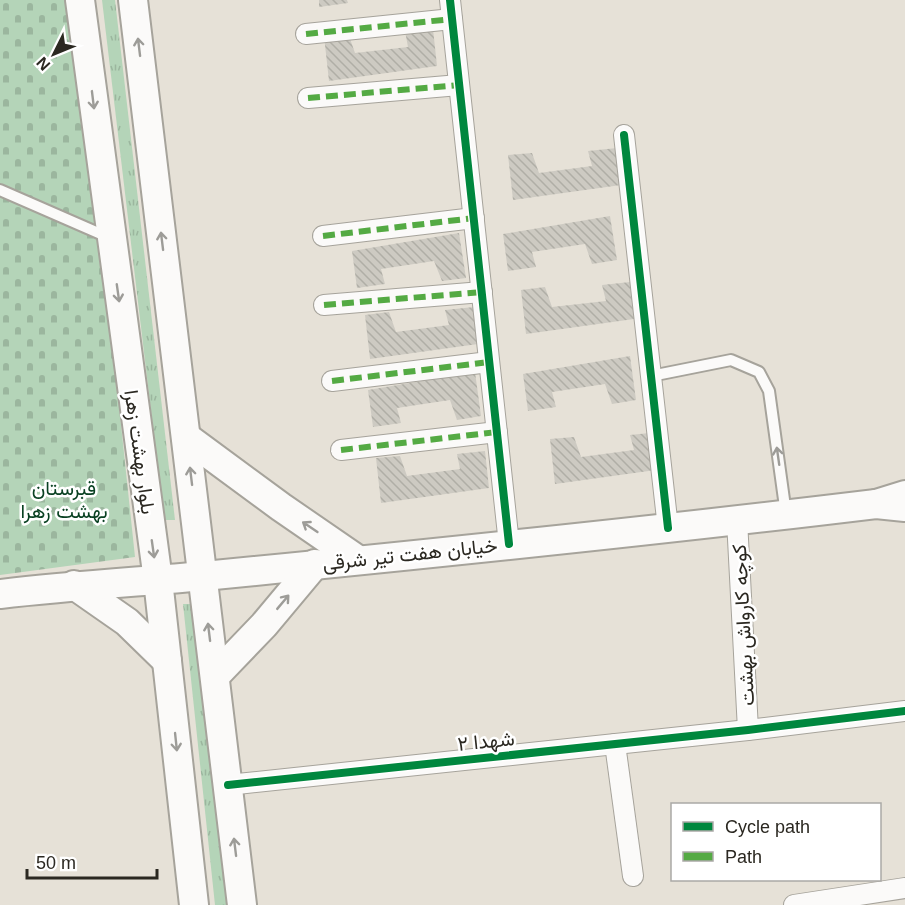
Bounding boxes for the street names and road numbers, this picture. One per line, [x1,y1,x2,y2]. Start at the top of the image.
street label: بلوار بهشت زهرا [118,388,160,516]
street label: خیابان هفت تیر شرقی [321,534,499,576]
street label: کوچه کارواش بهشت [728,543,761,706]
street label: شهدا ۲ [456,727,516,757]

